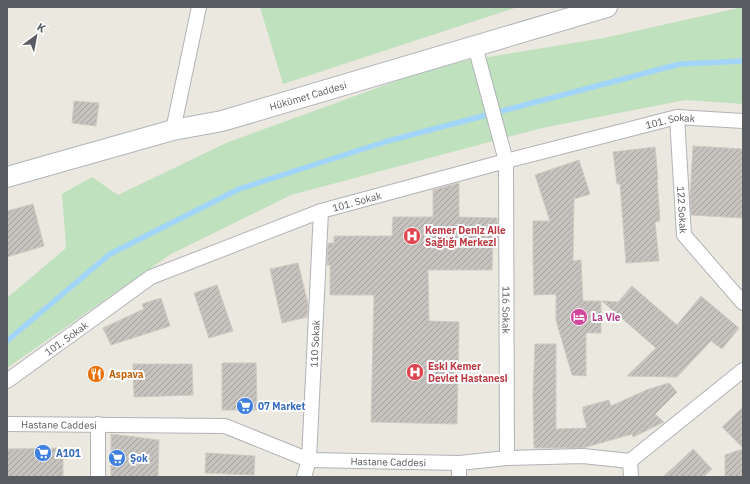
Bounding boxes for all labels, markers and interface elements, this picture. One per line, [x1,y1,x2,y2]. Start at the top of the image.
north arrow [16,16,56,56]
text: K [34,20,49,36]
street label: Hükümet Caddesi [268,78,348,113]
street label: 101. Sokak [644,110,696,131]
street label: 122 Sokak [675,186,690,235]
street label: 101. Sokak [331,188,383,214]
place label: Kemer Deniz Aile Sağlığı Merkezi [425,224,506,249]
hospital icon: Kemer Deniz Aile Sağlığı Merkezi [402,226,422,246]
street label: 116 Sokak [500,286,513,334]
hotel icon: La Vie [569,307,589,327]
place label: La Vie [592,311,621,324]
street label: 101. Sokak [42,318,91,358]
street label: 110 Sokak [307,319,322,368]
place label: Eski Kemer Devlet Hastanesi [428,360,508,385]
hospital icon: Eski Kemer Devlet Hastanesi [405,362,425,382]
restaurant icon: Aspava [86,364,106,384]
place label: Aspava [109,368,144,381]
supermarket icon: 07 Market [235,396,255,416]
place label: 07 Market [258,400,305,413]
street label: Hastane Caddesi [21,418,97,431]
supermarket icon: A101 [33,443,53,463]
place label: A101 [56,447,81,460]
supermarket icon: Şok [107,448,127,468]
place label: Şok [130,452,148,465]
street label: Hastane Caddesi [350,454,426,469]

